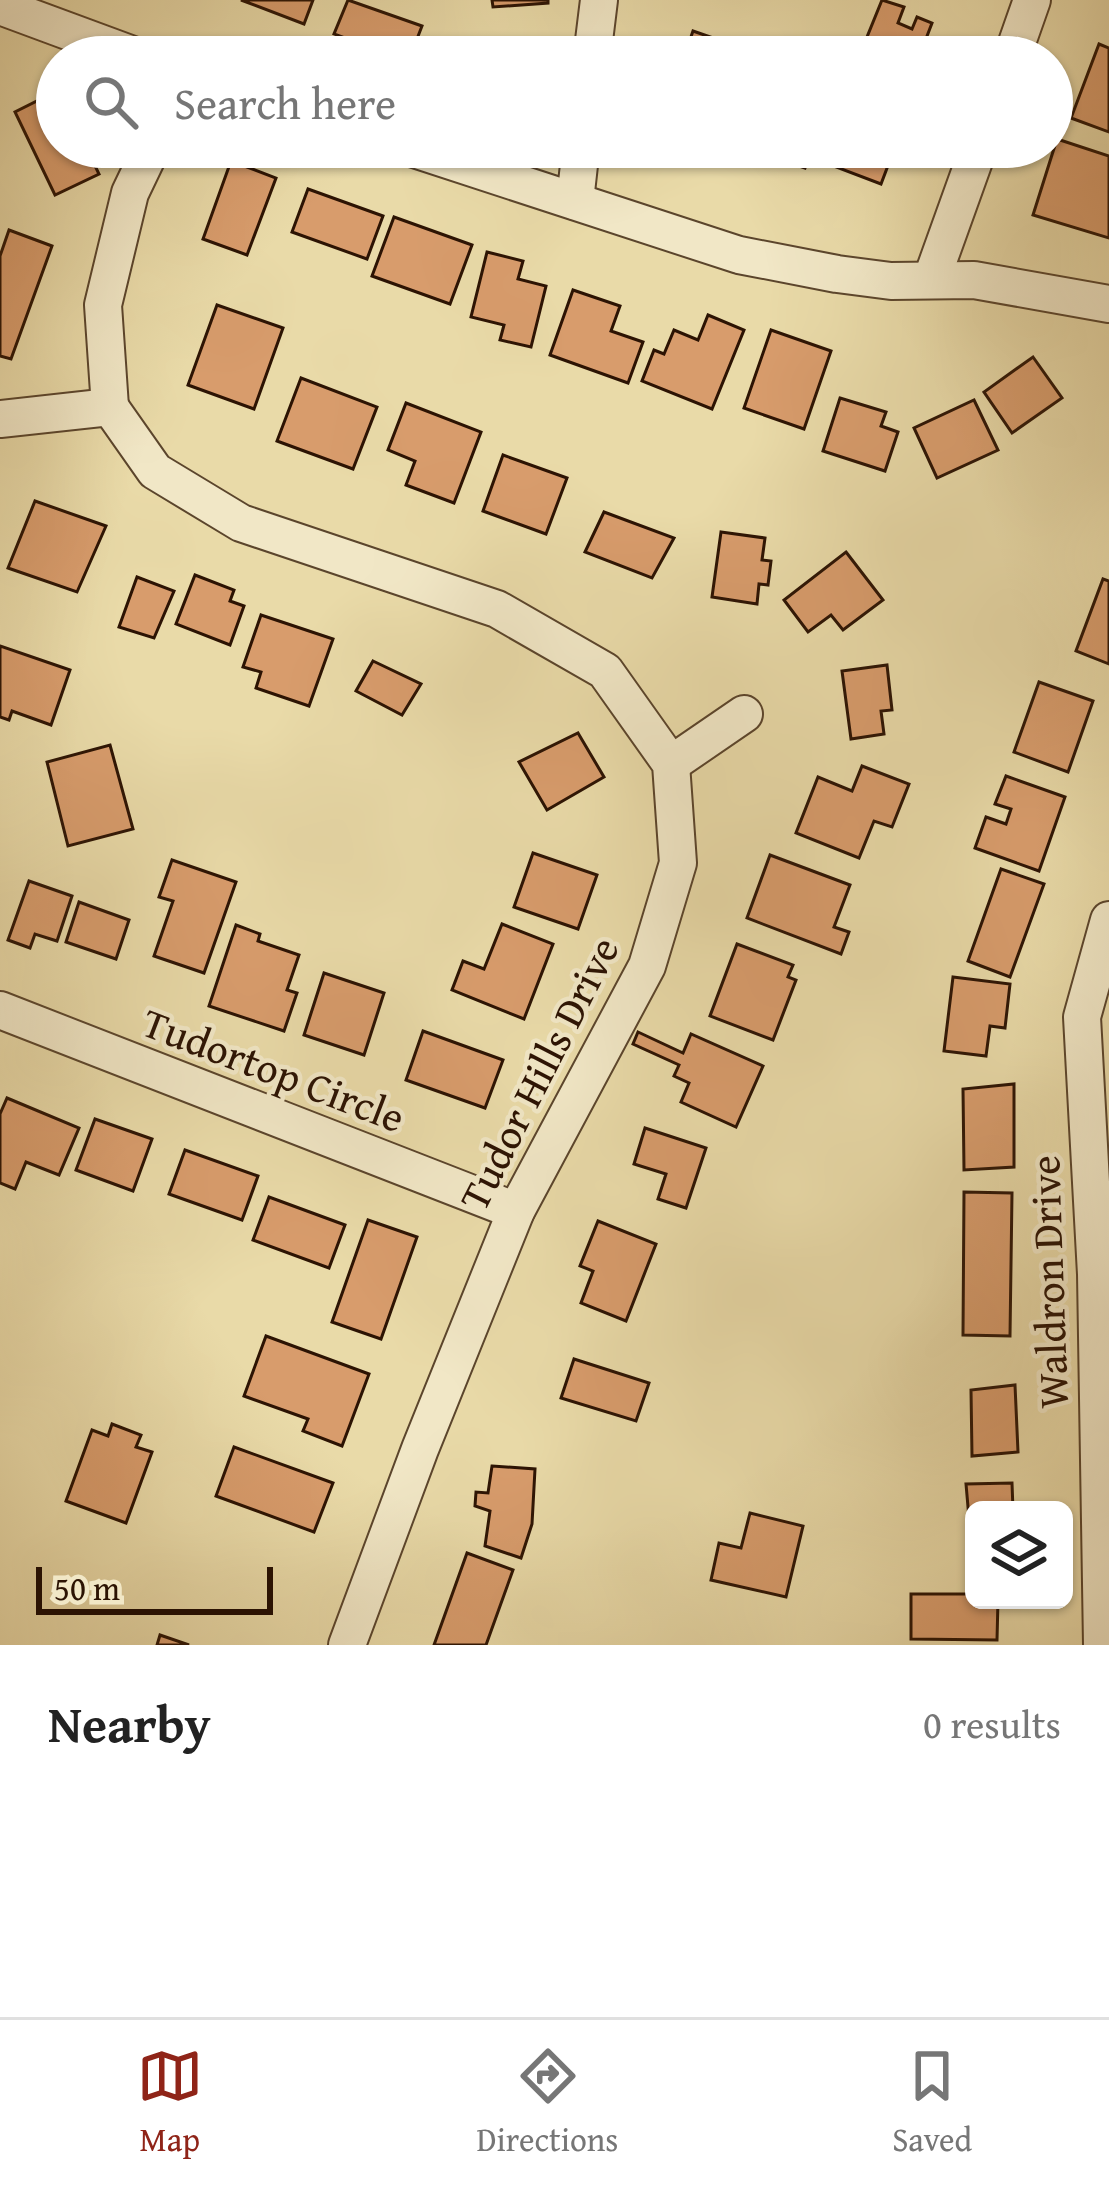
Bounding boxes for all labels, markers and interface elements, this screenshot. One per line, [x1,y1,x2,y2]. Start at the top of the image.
search box [36,36,1073,168]
icon: search [78,69,144,135]
text: Search here [174,70,396,135]
street label: Tudor Hills Drive [443,925,633,1221]
street label: Tudortop Circle [134,991,414,1147]
street label: Waldron Drive [1013,1154,1083,1410]
map controls [965,1501,1073,1609]
button: layers [965,1501,1073,1609]
scale bar [36,1561,273,1614]
text: 50 m [54,1564,120,1612]
text: Nearby [48,1686,211,1761]
text: 0 results [923,1695,1061,1752]
tab: Map [137,2043,203,2163]
tab: Directions [477,2043,618,2163]
tab: Saved [892,2043,972,2163]

